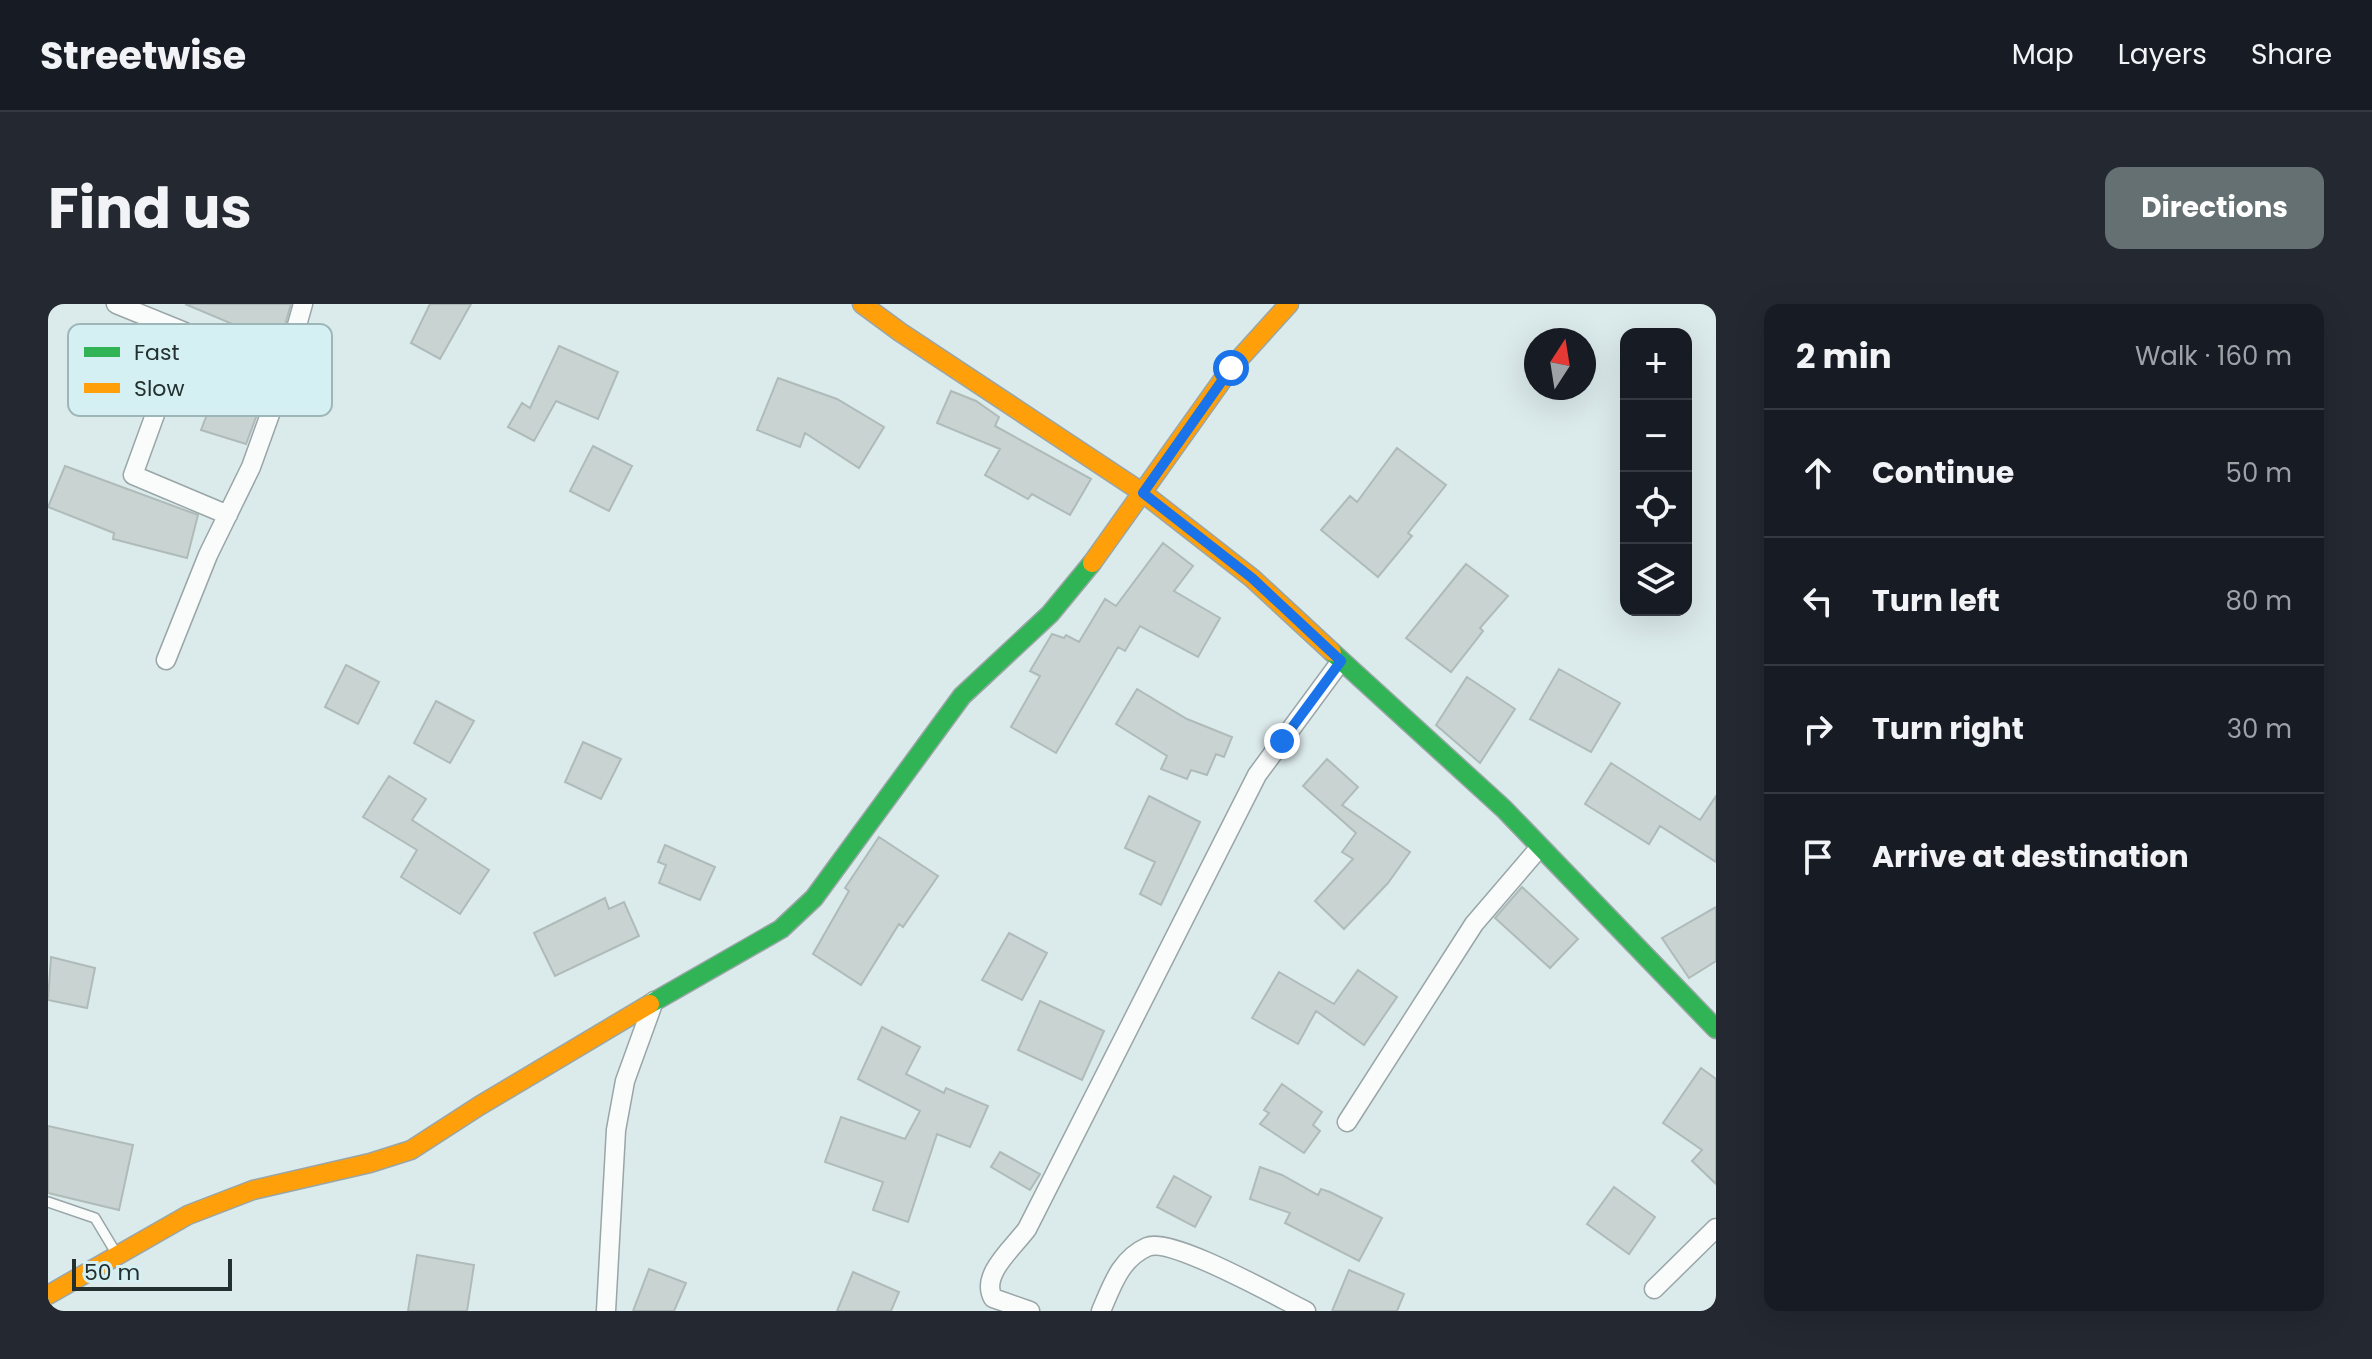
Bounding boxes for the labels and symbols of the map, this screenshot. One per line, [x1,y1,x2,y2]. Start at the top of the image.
legend [68,324,332,416]
north arrow [1524,328,1596,400]
text: Fast [134,337,179,368]
route start [1213,350,1249,386]
text: Slow [134,373,184,404]
route end [1264,723,1300,759]
scale bar [72,1255,232,1291]

